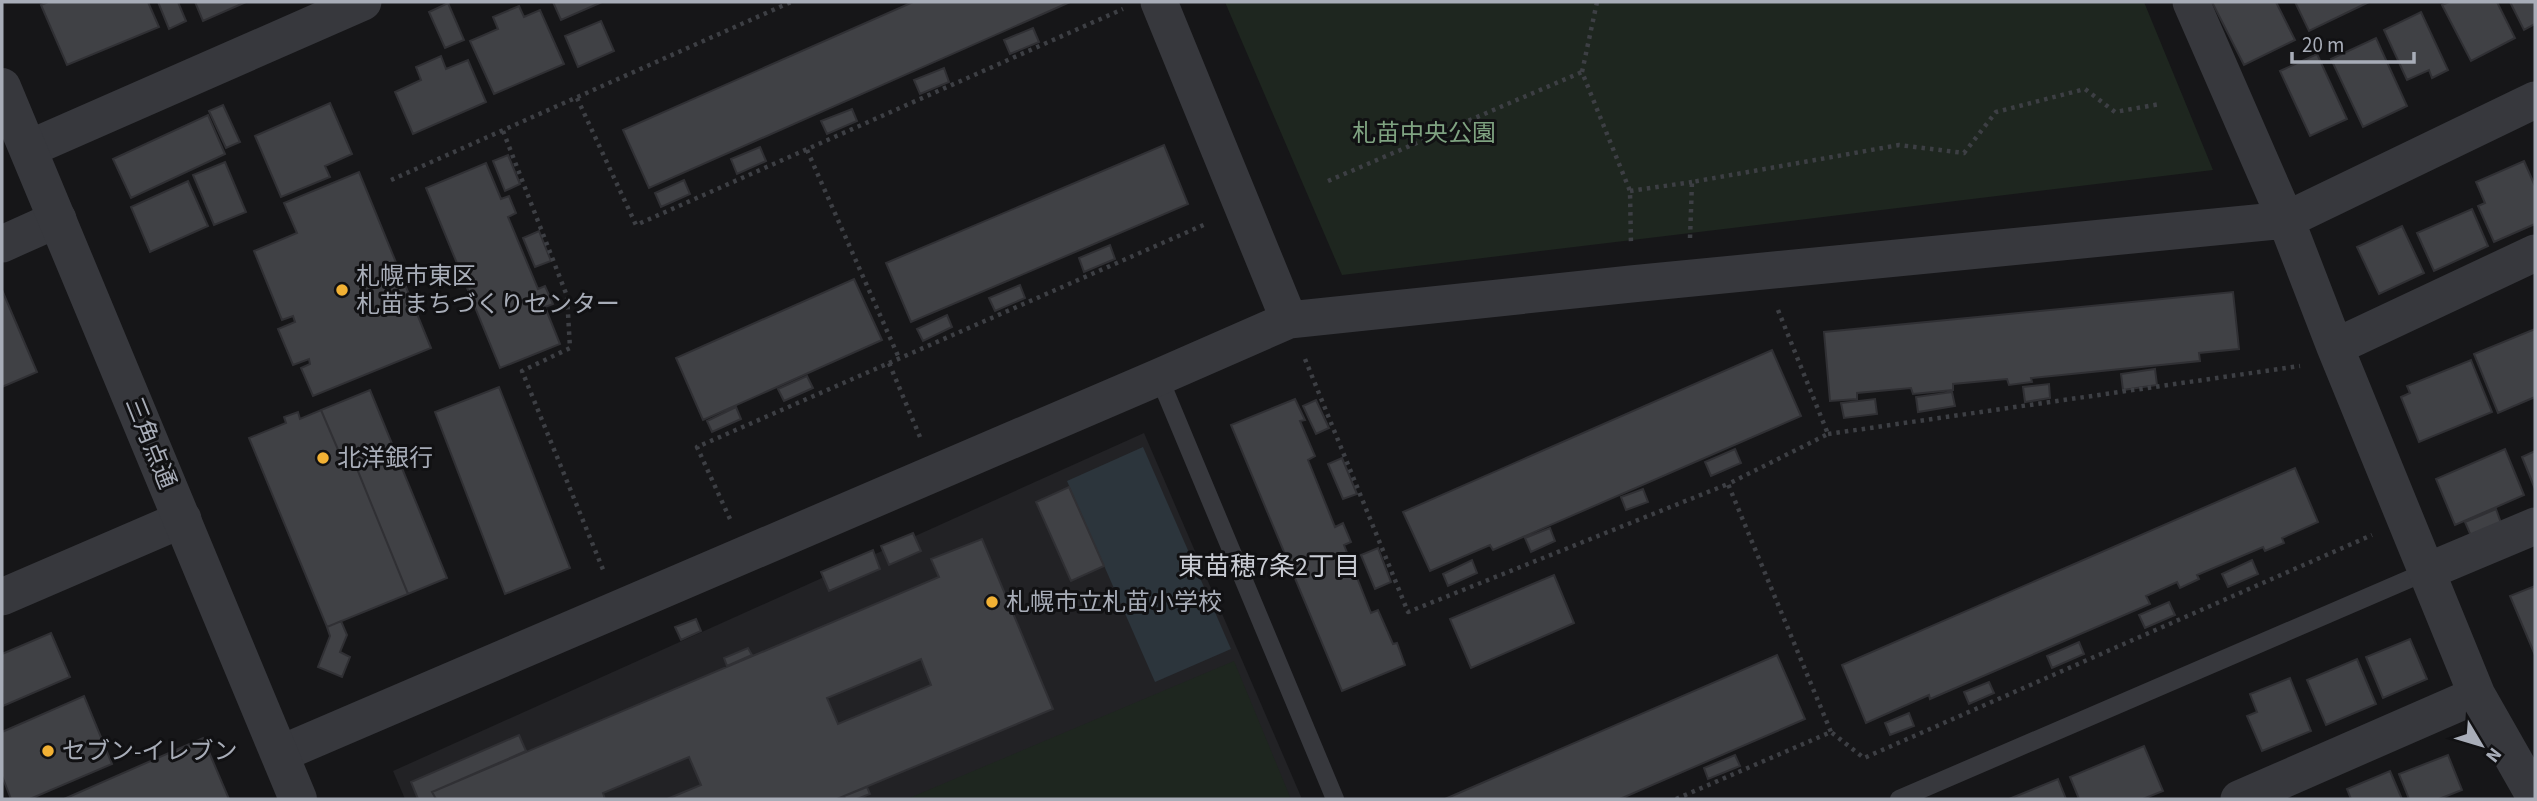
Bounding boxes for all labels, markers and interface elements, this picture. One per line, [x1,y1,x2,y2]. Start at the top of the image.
scale bar [2292,21,2414,65]
text: 20 m [2302,30,2344,60]
park label: 札苗中央公園 [1352,116,1496,151]
place label: 札幌市東区 札苗まちづくりセンター [356,259,620,322]
marker: 札幌市東区 札苗まちづくりセンター [334,282,350,298]
street label: 三角点通 [116,392,185,494]
place label: 北洋銀行 [337,441,433,476]
marker: 北洋銀行 [315,450,331,466]
district label: 東苗穂7条2丁目 [1178,548,1360,585]
place label: 札幌市立札苗小学校 [1006,585,1222,620]
marker: 札幌市立札苗小学校 [984,594,1000,610]
north arrow [2446,710,2516,780]
place label: セブン-イレブン [62,734,237,769]
text: N [2479,741,2508,768]
marker: セブン-イレブン [40,743,56,759]

